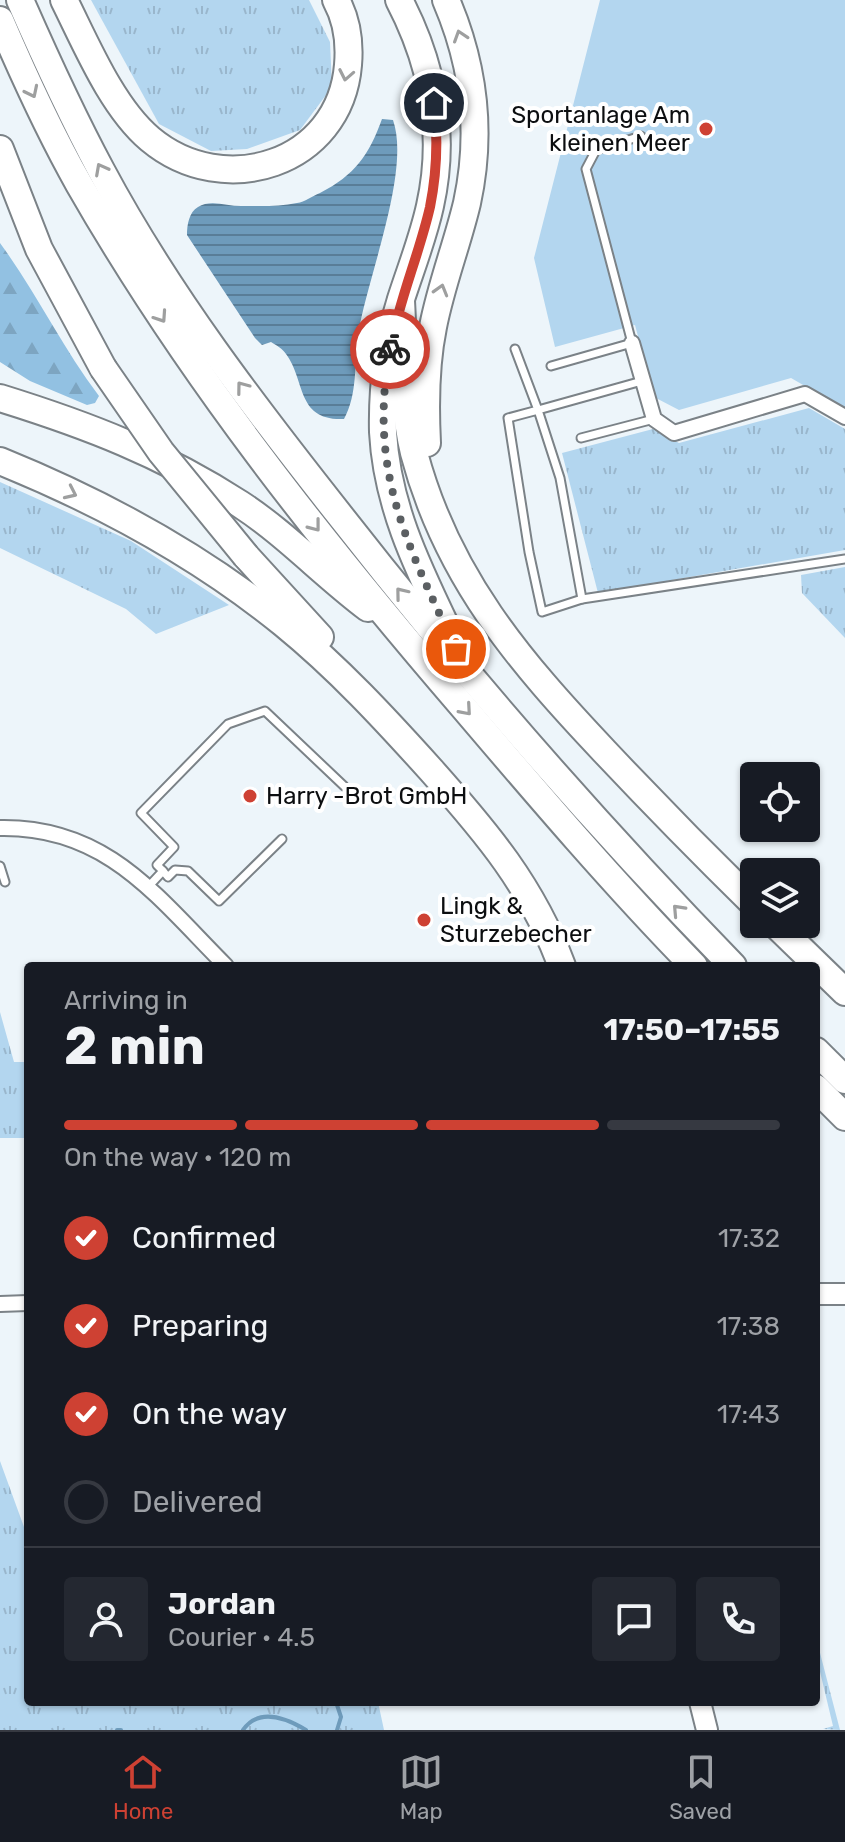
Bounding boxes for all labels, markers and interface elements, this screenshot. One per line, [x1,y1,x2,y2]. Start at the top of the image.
one-way arrow [453,30,469,43]
one-way arrow [339,68,356,82]
pin [400,69,468,137]
icon: home [412,81,456,125]
one-way arrow [22,83,38,98]
place label: Sportanlage Am kleinen Meer [511,101,690,157]
marker: Sportanlage Am kleinen Meer [697,120,715,138]
one-way arrow [95,163,111,178]
one-way arrow [432,284,449,298]
one-way arrow [151,308,166,322]
courier [350,309,430,389]
icon: bike [368,327,412,371]
one-way arrow [237,382,251,396]
one-way arrow [63,483,78,499]
one-way arrow [305,517,319,532]
one-way arrow [396,588,411,602]
pin [422,615,490,683]
icon: bag [434,627,478,671]
one-way arrow [456,701,470,716]
map controls [740,762,820,938]
button: locate [740,762,820,842]
place label: Harry -Brot GmbH [266,782,468,810]
marker: Harry -Brot GmbH [241,787,259,805]
button: layers [740,858,820,938]
place label: Lingk & Sturzebecher [440,892,592,948]
one-way arrow [673,905,688,919]
marker: Lingk & Sturzebecher [415,911,433,929]
text: Arriving in [64,985,188,1016]
text: 17:50–17:55 [604,1012,780,1048]
text: 2 min [64,1015,205,1077]
text: On the way · 120 m [64,1142,291,1173]
icon: check [64,1216,108,1260]
text: Confirmed [132,1220,276,1256]
text: 17:32 [718,1223,780,1254]
icon: check [64,1304,108,1348]
text: Preparing [132,1308,268,1344]
text: 17:38 [717,1311,780,1342]
icon: check [64,1392,108,1436]
text: On the way [132,1396,287,1432]
text: 17:43 [717,1399,780,1430]
text: Delivered [132,1484,263,1520]
button: person [64,1577,148,1661]
button: chat [592,1577,676,1661]
button: phone [696,1577,780,1661]
text: Jordan [168,1586,276,1622]
text: Courier · 4.5 [168,1622,315,1653]
tab: Home [113,1750,173,1825]
tab: Map [399,1750,443,1825]
tab: Saved [669,1750,732,1825]

